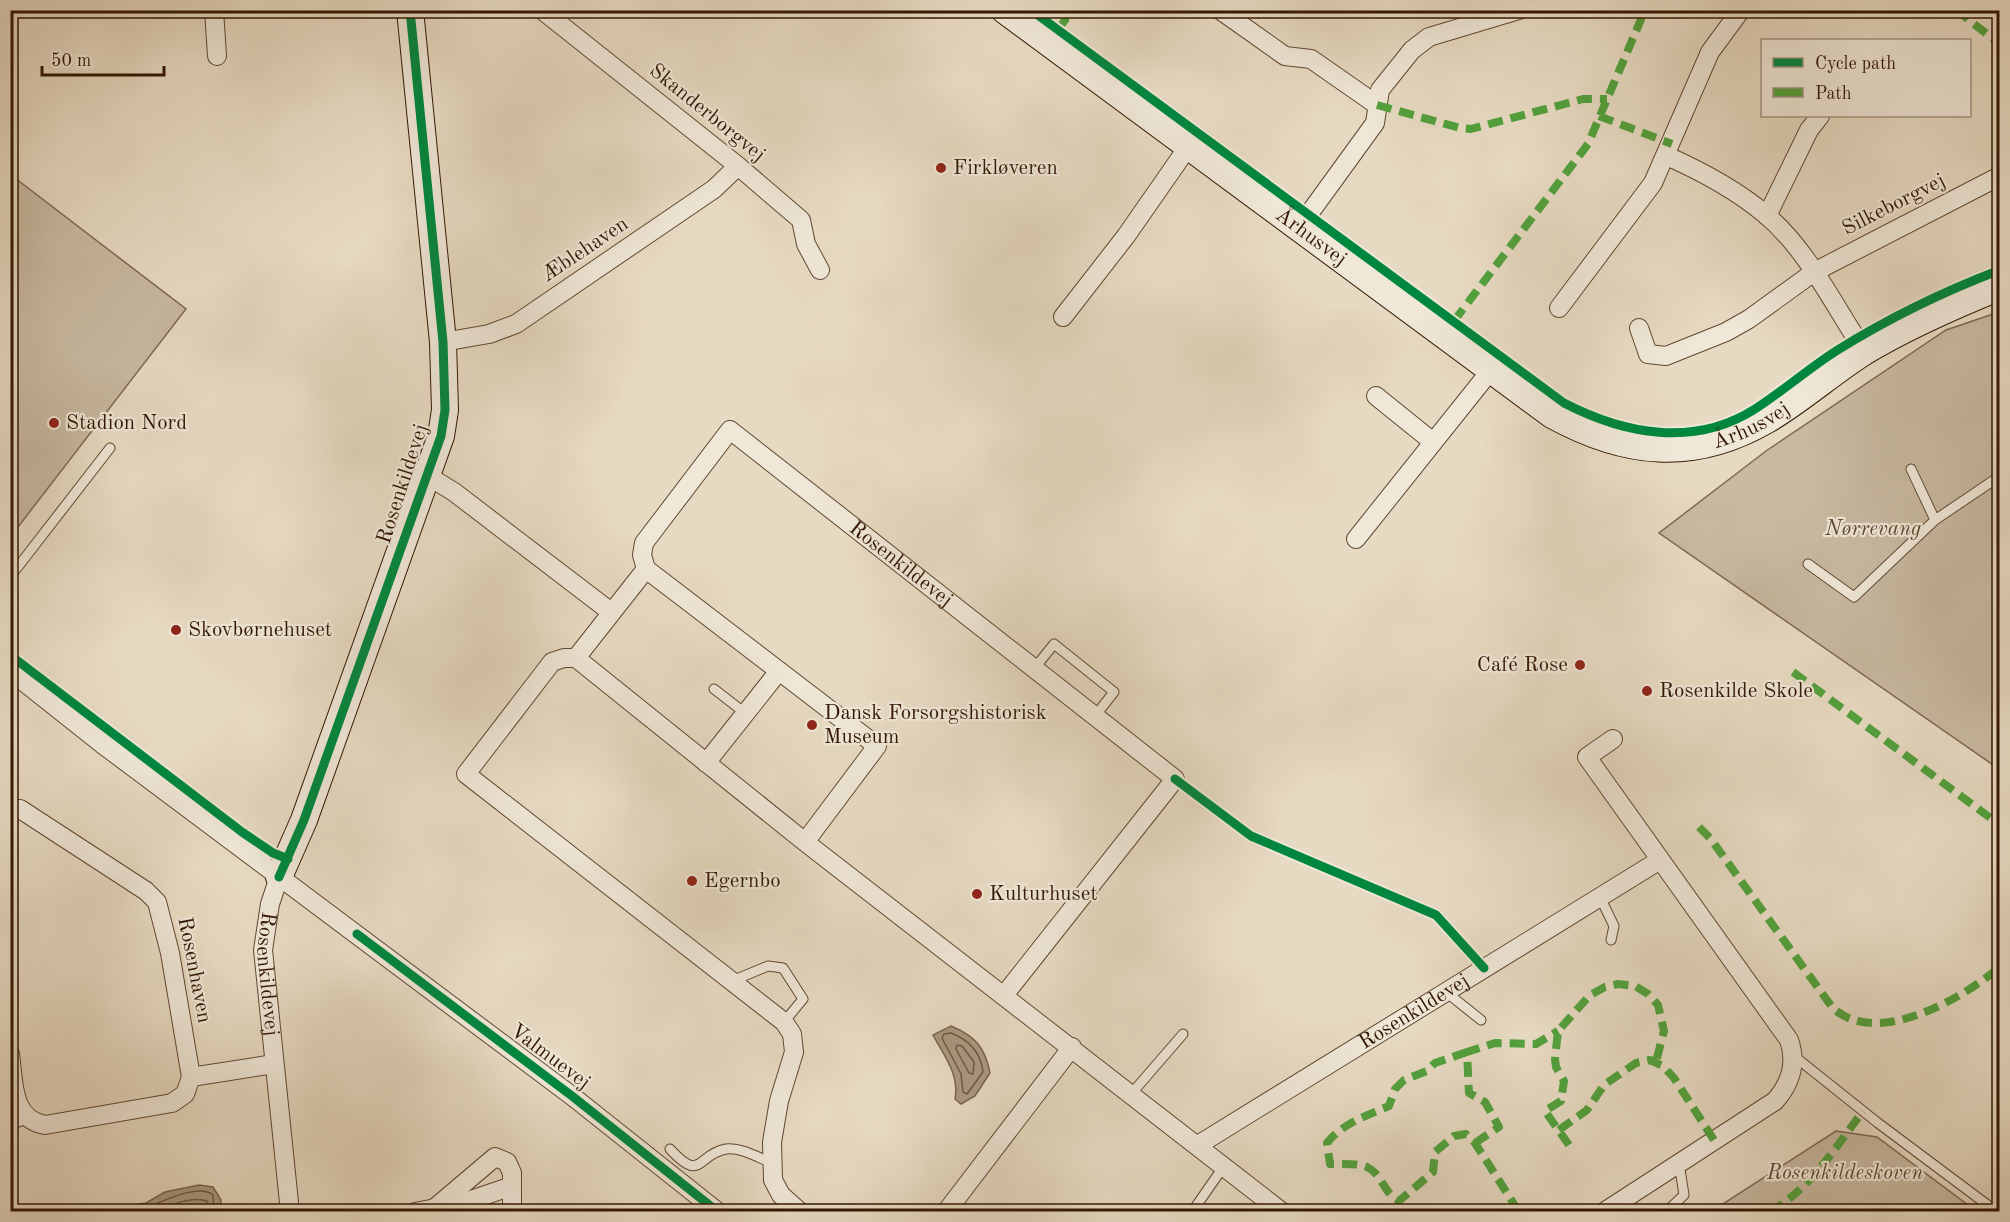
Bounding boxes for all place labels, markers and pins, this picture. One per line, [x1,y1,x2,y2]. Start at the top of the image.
place label: Firkløveren [953,158,1058,179]
marker: Firkløveren [934,161,948,175]
place label: Stadion Nord [66,413,187,434]
marker: Stadion Nord [47,416,61,430]
place label: Skovbørnehuset [188,620,332,641]
marker: Skovbørnehuset [169,623,183,637]
place label: Café Rose [1477,655,1568,676]
marker: Café Rose [1573,658,1587,672]
place label: Rosenkilde Skole [1659,681,1813,702]
marker: Rosenkilde Skole [1640,684,1654,698]
place label: Dansk Forsorgshistorisk Museum [824,703,1047,748]
marker: Dansk Forsorgshistorisk Museum [805,718,819,732]
place label: Egernbo [704,871,781,892]
marker: Egernbo [685,874,699,888]
place label: Kulturhuset [989,884,1098,905]
marker: Kulturhuset [970,887,984,901]

